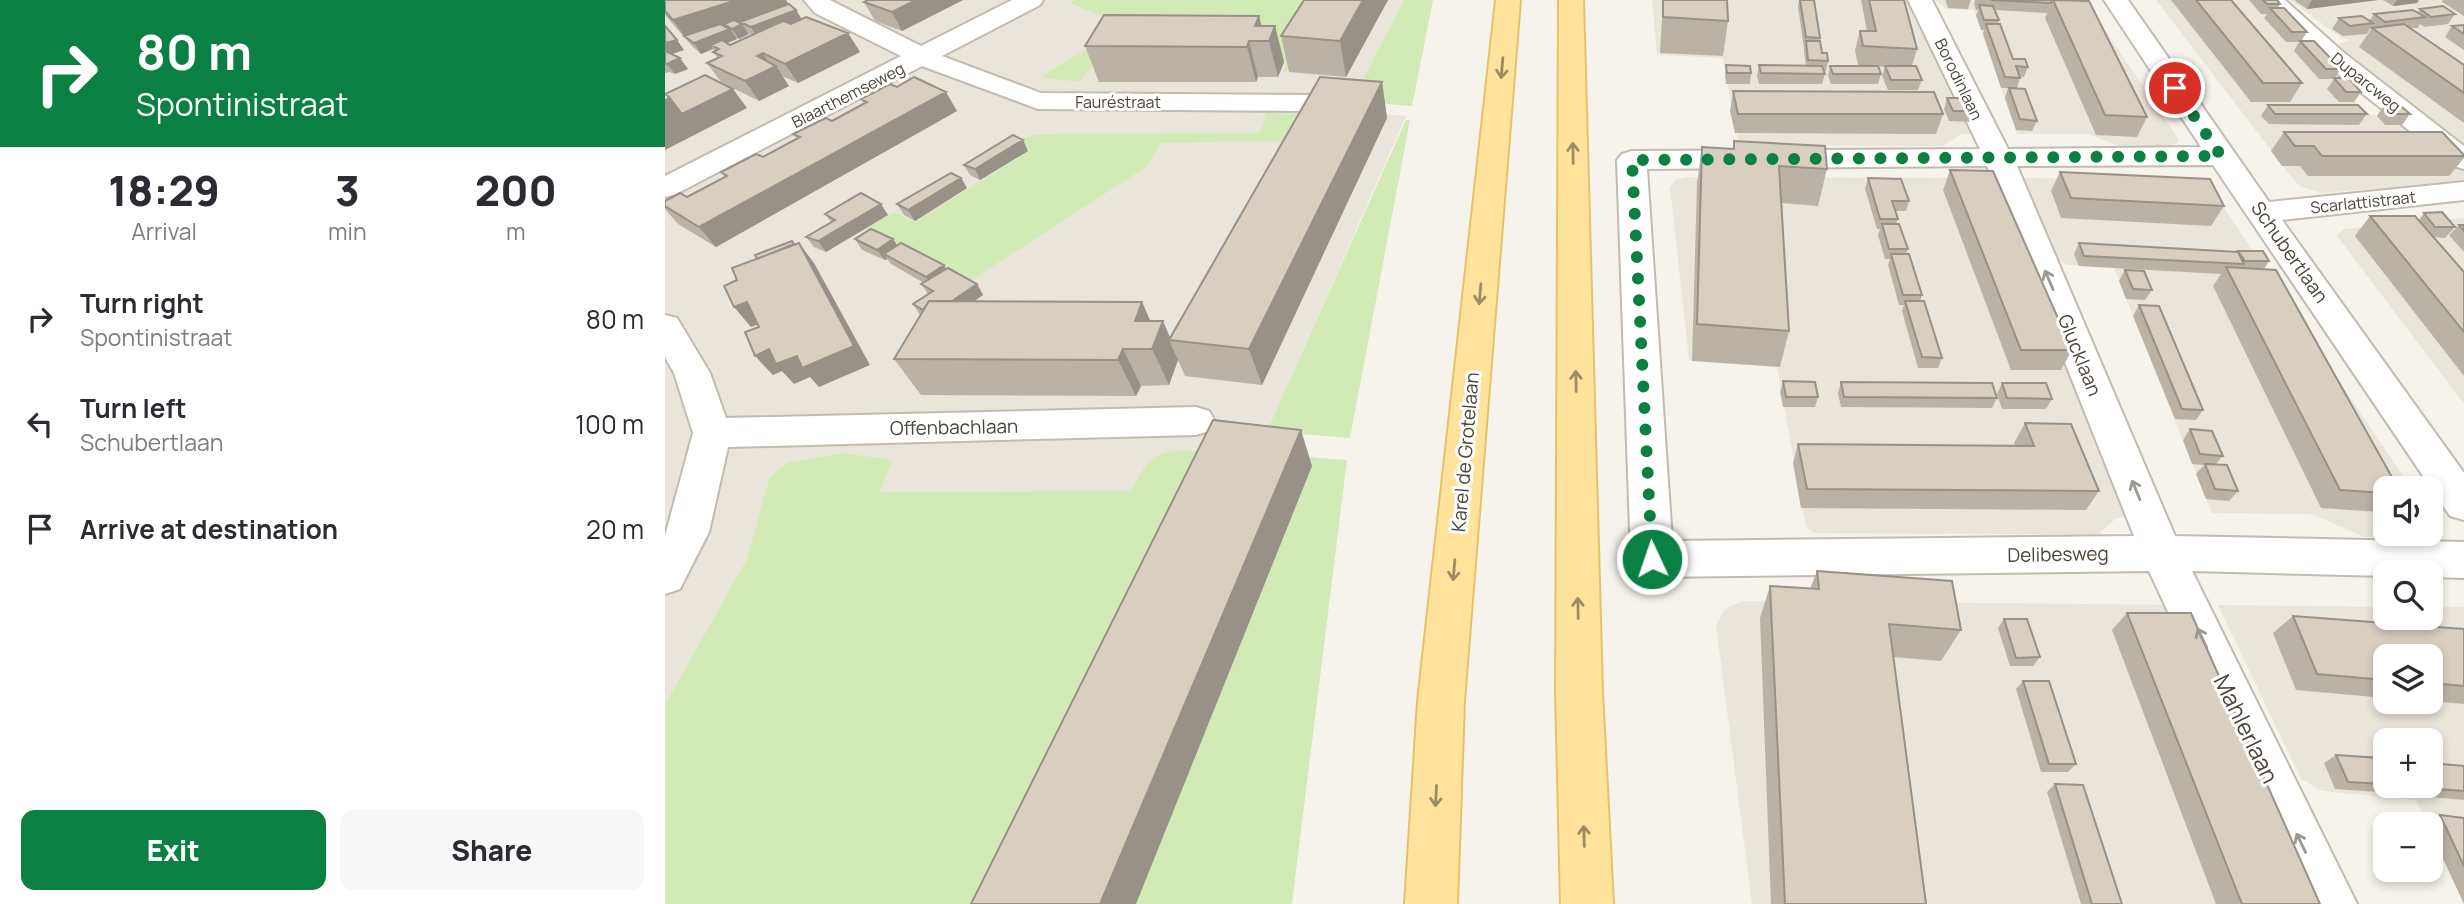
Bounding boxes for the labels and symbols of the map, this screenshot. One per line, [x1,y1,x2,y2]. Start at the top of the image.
street label: Borodinlaan [1930,35,1988,123]
street label: Duparcweg [2326,47,2406,117]
one-way arrow [1495,56,1508,79]
street label: Blaarthemseweg [788,57,908,133]
pin [2145,58,2205,118]
street label: Fauréstraat [1075,91,1161,113]
one-way arrow [1566,142,1580,165]
street label: Scarlattistraat [2309,186,2417,218]
street label: Schubertlaan [2245,196,2335,308]
one-way arrow [2041,269,2054,291]
one-way arrow [1473,283,1486,305]
street label: Glucklaan [2052,310,2108,400]
one-way arrow [1569,370,1582,393]
street label: Karel de Grotelaan [1445,371,1485,533]
street label: Offenbachlaan [890,413,1018,441]
one-way arrow [2128,480,2141,501]
position arrow [1615,522,1689,596]
street label: Delibesweg [2007,540,2109,568]
one-way arrow [1447,558,1460,580]
one-way arrow [1571,597,1585,620]
one-way arrow [2195,628,2209,649]
street label: Mahlerlaan [2207,669,2287,788]
one-way arrow [1430,785,1443,808]
one-way arrow [1578,825,1591,848]
one-way arrow [2294,833,2308,854]

